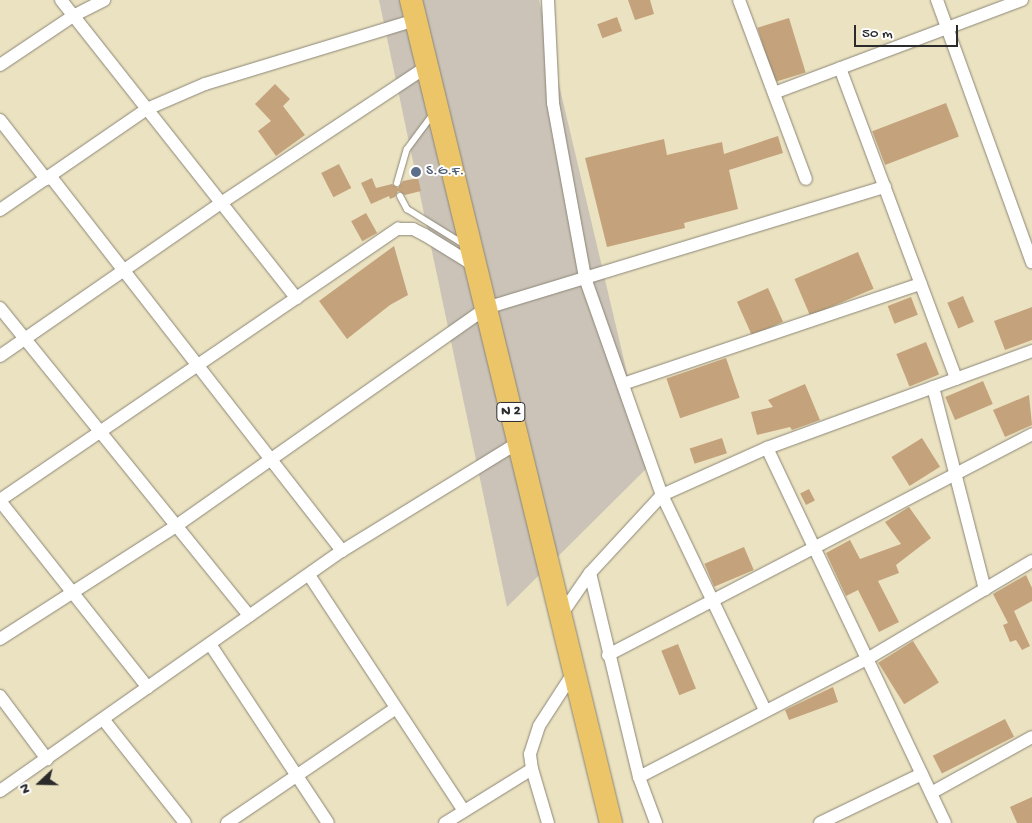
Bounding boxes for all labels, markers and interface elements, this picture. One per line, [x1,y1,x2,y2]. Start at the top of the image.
scale bar [857,15,961,47]
text: 50 m [862,25,893,43]
place label: S.G.F. [426,163,464,181]
marker: S.G.F. [410,166,422,178]
road number: N 2 [496,401,526,424]
north arrow [15,758,65,808]
text: N [16,781,35,796]

